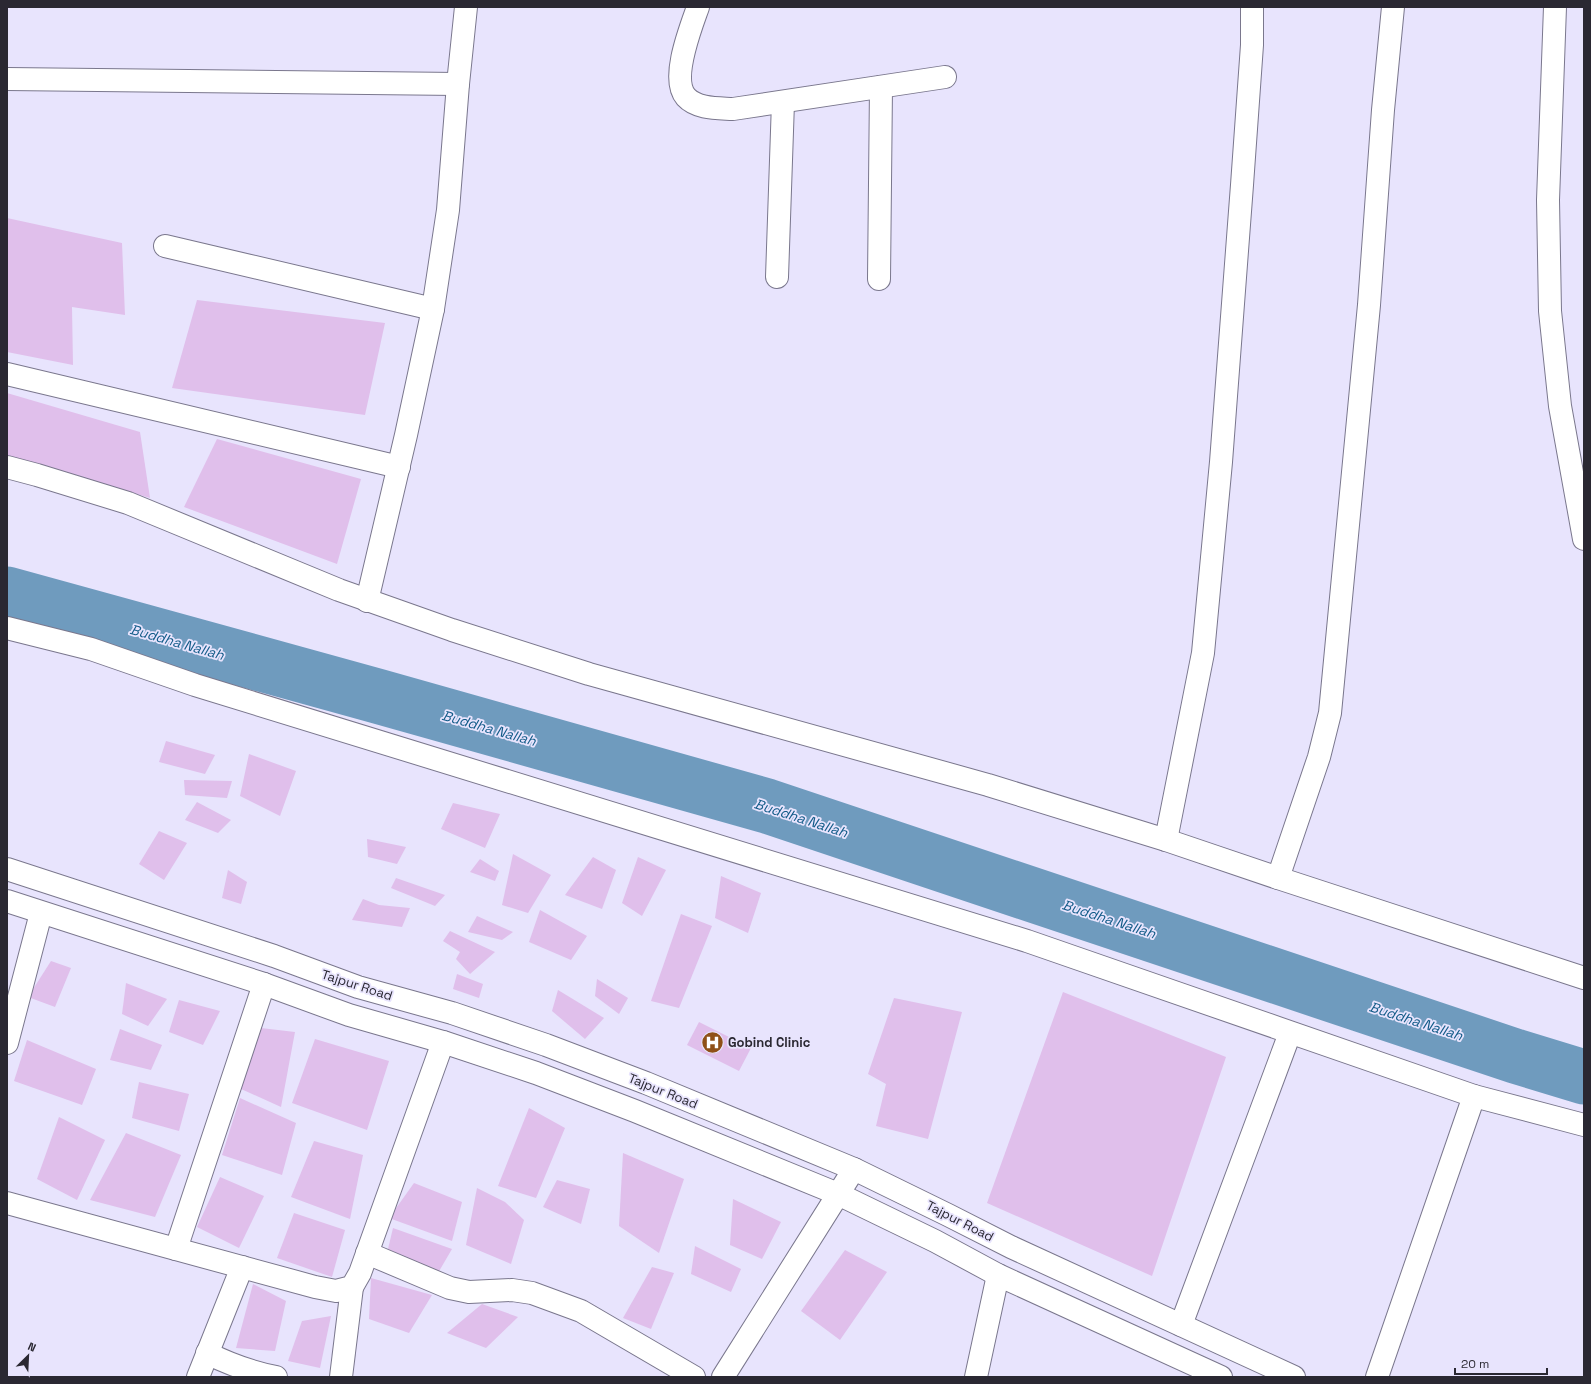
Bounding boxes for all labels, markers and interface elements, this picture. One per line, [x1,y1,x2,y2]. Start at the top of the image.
water label: Buddha Nallah [128,620,226,664]
water label: Buddha Nallah [440,706,538,750]
water label: Buddha Nallah [752,794,850,842]
water label: Buddha Nallah [1060,895,1158,943]
street label: Tajpur Road [319,966,395,1004]
water label: Buddha Nallah [1367,997,1465,1045]
hospital icon: Gobind Clinic [699,1029,725,1055]
place label: Gobind Clinic [728,1034,811,1051]
street label: Tajpur Road [626,1069,700,1113]
street label: Tajpur Road [923,1197,997,1245]
north arrow [8,1336,48,1376]
text: N [26,1339,38,1355]
scale bar [1455,1350,1547,1376]
text: 20 m [1461,1356,1489,1372]

